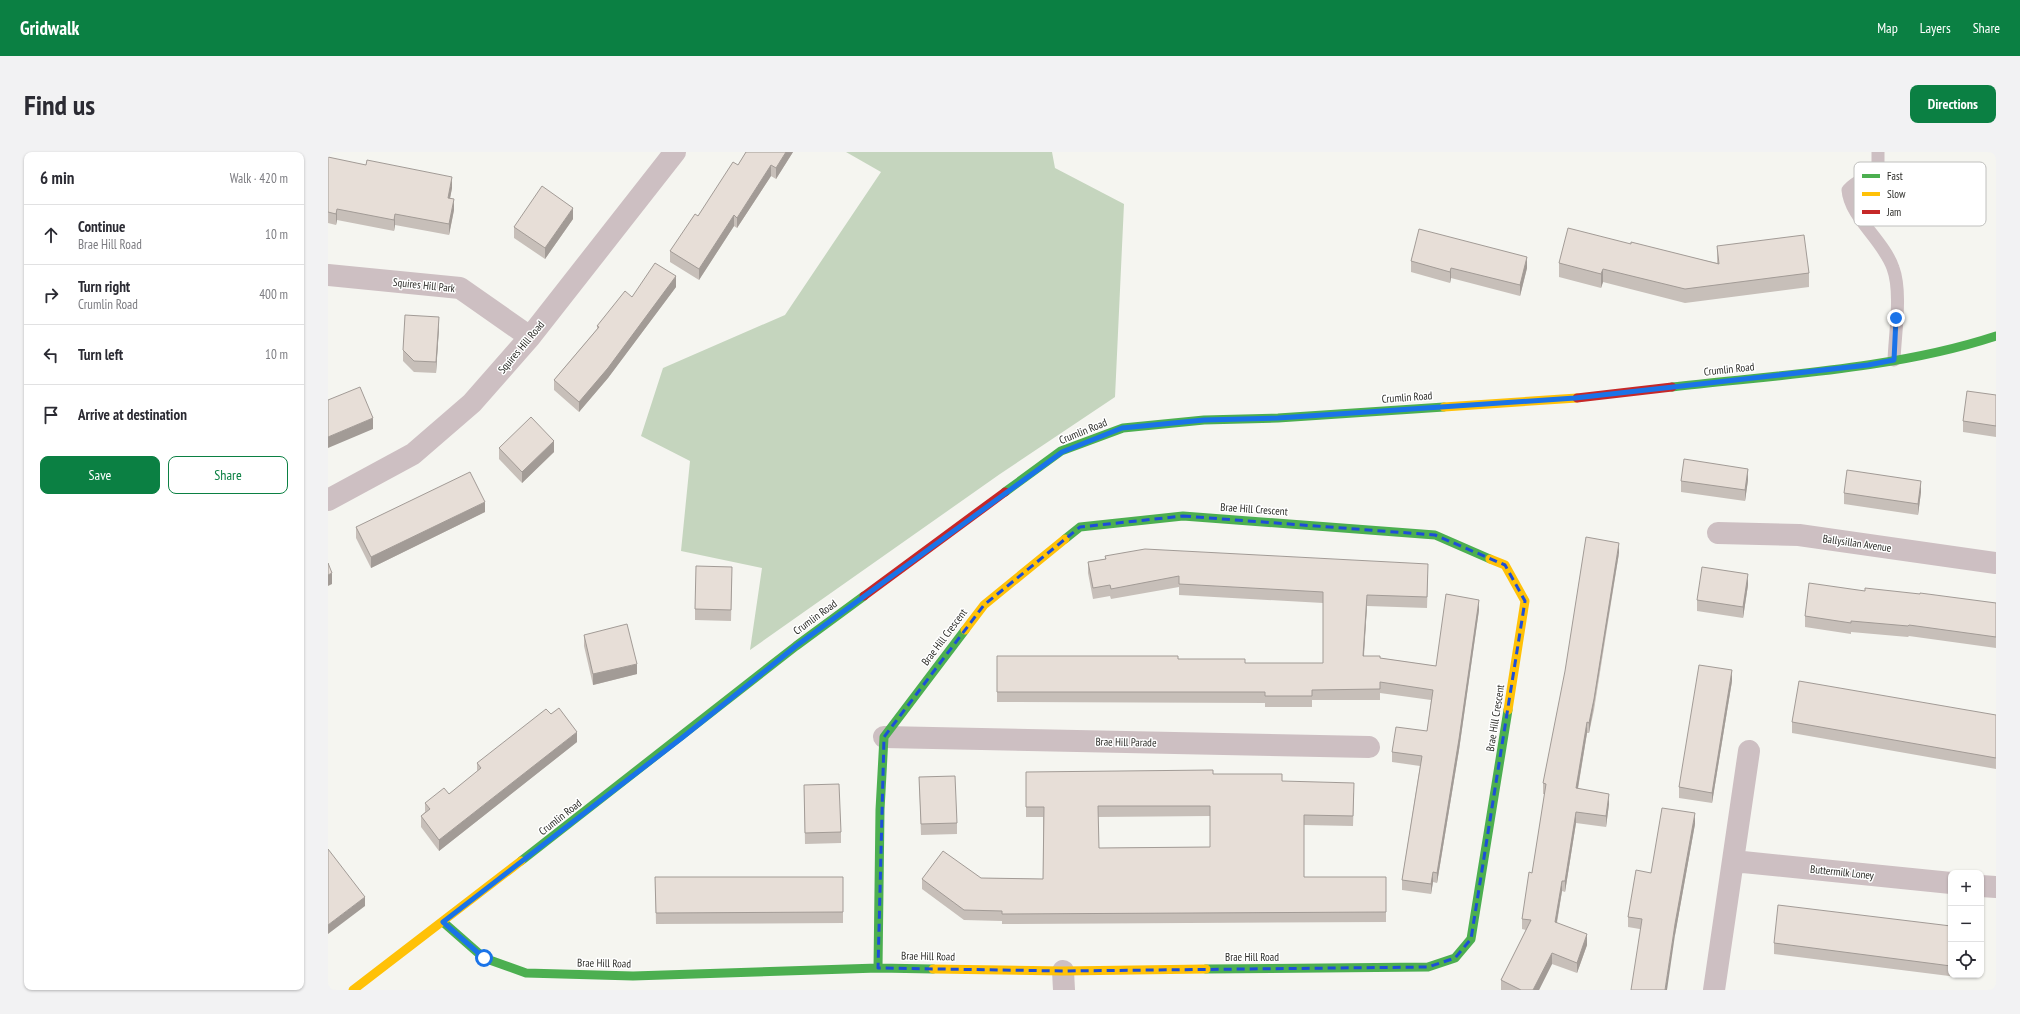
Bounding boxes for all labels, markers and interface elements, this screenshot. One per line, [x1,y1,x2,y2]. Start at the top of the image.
text: Gridwalk [20,16,79,40]
text: Map [1877,19,1898,37]
text: Layers [1920,19,1951,37]
text: Share [1973,19,2000,37]
button: Directions [1910,85,1996,123]
text: Find us [24,86,95,123]
legend [1854,162,1986,226]
text: 6 min [40,167,74,189]
text: Fast [1887,169,1903,183]
text: Walk · 420 m [230,170,288,187]
text: Slow [1887,187,1906,201]
text: Jam [1886,205,1901,219]
text: Continue [78,217,125,236]
icon: ahead [40,224,62,246]
text: 10 m [265,226,288,243]
text: Brae Hill Road [78,236,142,253]
street label: Squires Hill Park [392,275,456,295]
text: Turn right [78,277,130,296]
icon: right [40,284,62,306]
text: 400 m [259,286,288,303]
text: Crumlin Road [78,296,138,313]
route end [1887,309,1905,327]
street label: Squires Hill Road [495,318,547,376]
icon: left [40,344,62,366]
text: Turn left [78,345,123,364]
text: 10 m [265,346,288,363]
street label: Crumlin Road [1703,359,1755,379]
street label: Crumlin Road [1381,388,1433,406]
icon: arrive [40,404,62,426]
text: Arrive at destination [78,405,187,424]
street label: Crumlin Road [1057,415,1109,447]
button: Save [40,456,160,494]
button: Share [168,456,288,494]
street label: Brae Hill Crescent [1220,500,1288,518]
street label: Ballysillan Avenue [1822,531,1893,555]
street label: Crumlin Road [790,596,840,638]
street label: Brae Hill Crescent [918,606,970,668]
street label: Brae Hill Crescent [1483,684,1507,752]
street label: Brae Hill Parade [1095,734,1157,750]
street label: Crumlin Road [536,796,584,838]
street label: Buttermilk Loney [1809,862,1875,882]
map controls [1948,870,1984,978]
button: + [1948,870,1984,906]
button: − [1948,906,1984,942]
button: locate [1948,942,1984,978]
route start [475,949,493,967]
street label: Brae Hill Road [901,949,955,963]
street label: Brae Hill Road [1225,950,1279,964]
street label: Brae Hill Road [577,956,631,970]

